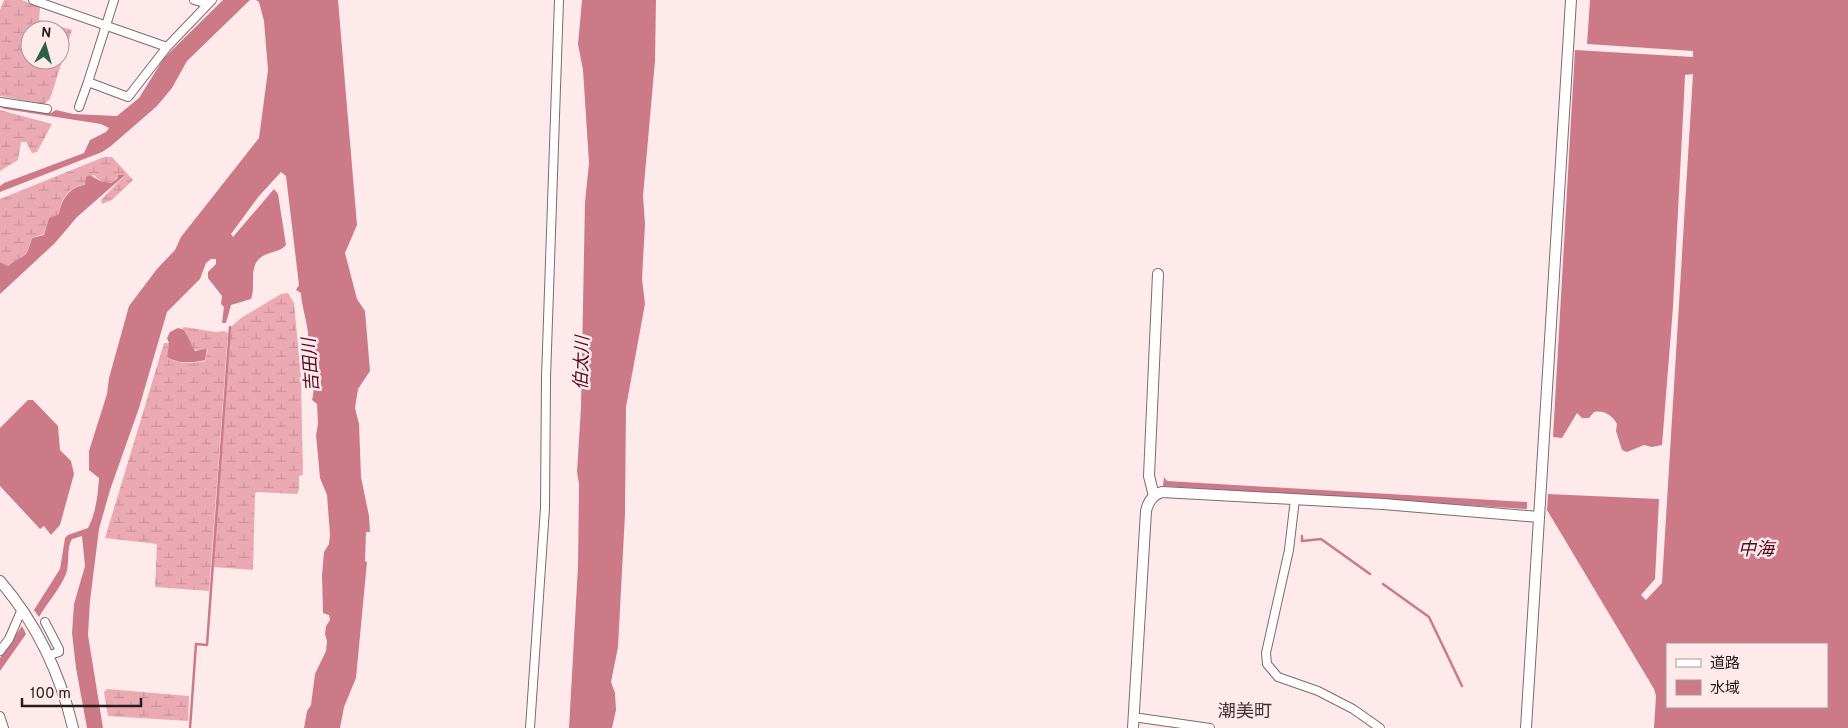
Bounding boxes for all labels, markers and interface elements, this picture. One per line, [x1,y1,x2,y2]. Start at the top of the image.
north arrow [20,20,70,70]
text: N [40,25,52,43]
water label: 伯太川 [571,334,596,390]
water label: 吉田川 [299,335,325,393]
water label: 中海 [1738,539,1777,562]
legend [1666,643,1828,708]
text: 道路 [1710,655,1740,674]
scale bar [22,676,141,708]
text: 水域 [1710,680,1740,699]
text: 100 m [30,685,71,704]
district label: 潮美町 [1218,701,1272,724]

